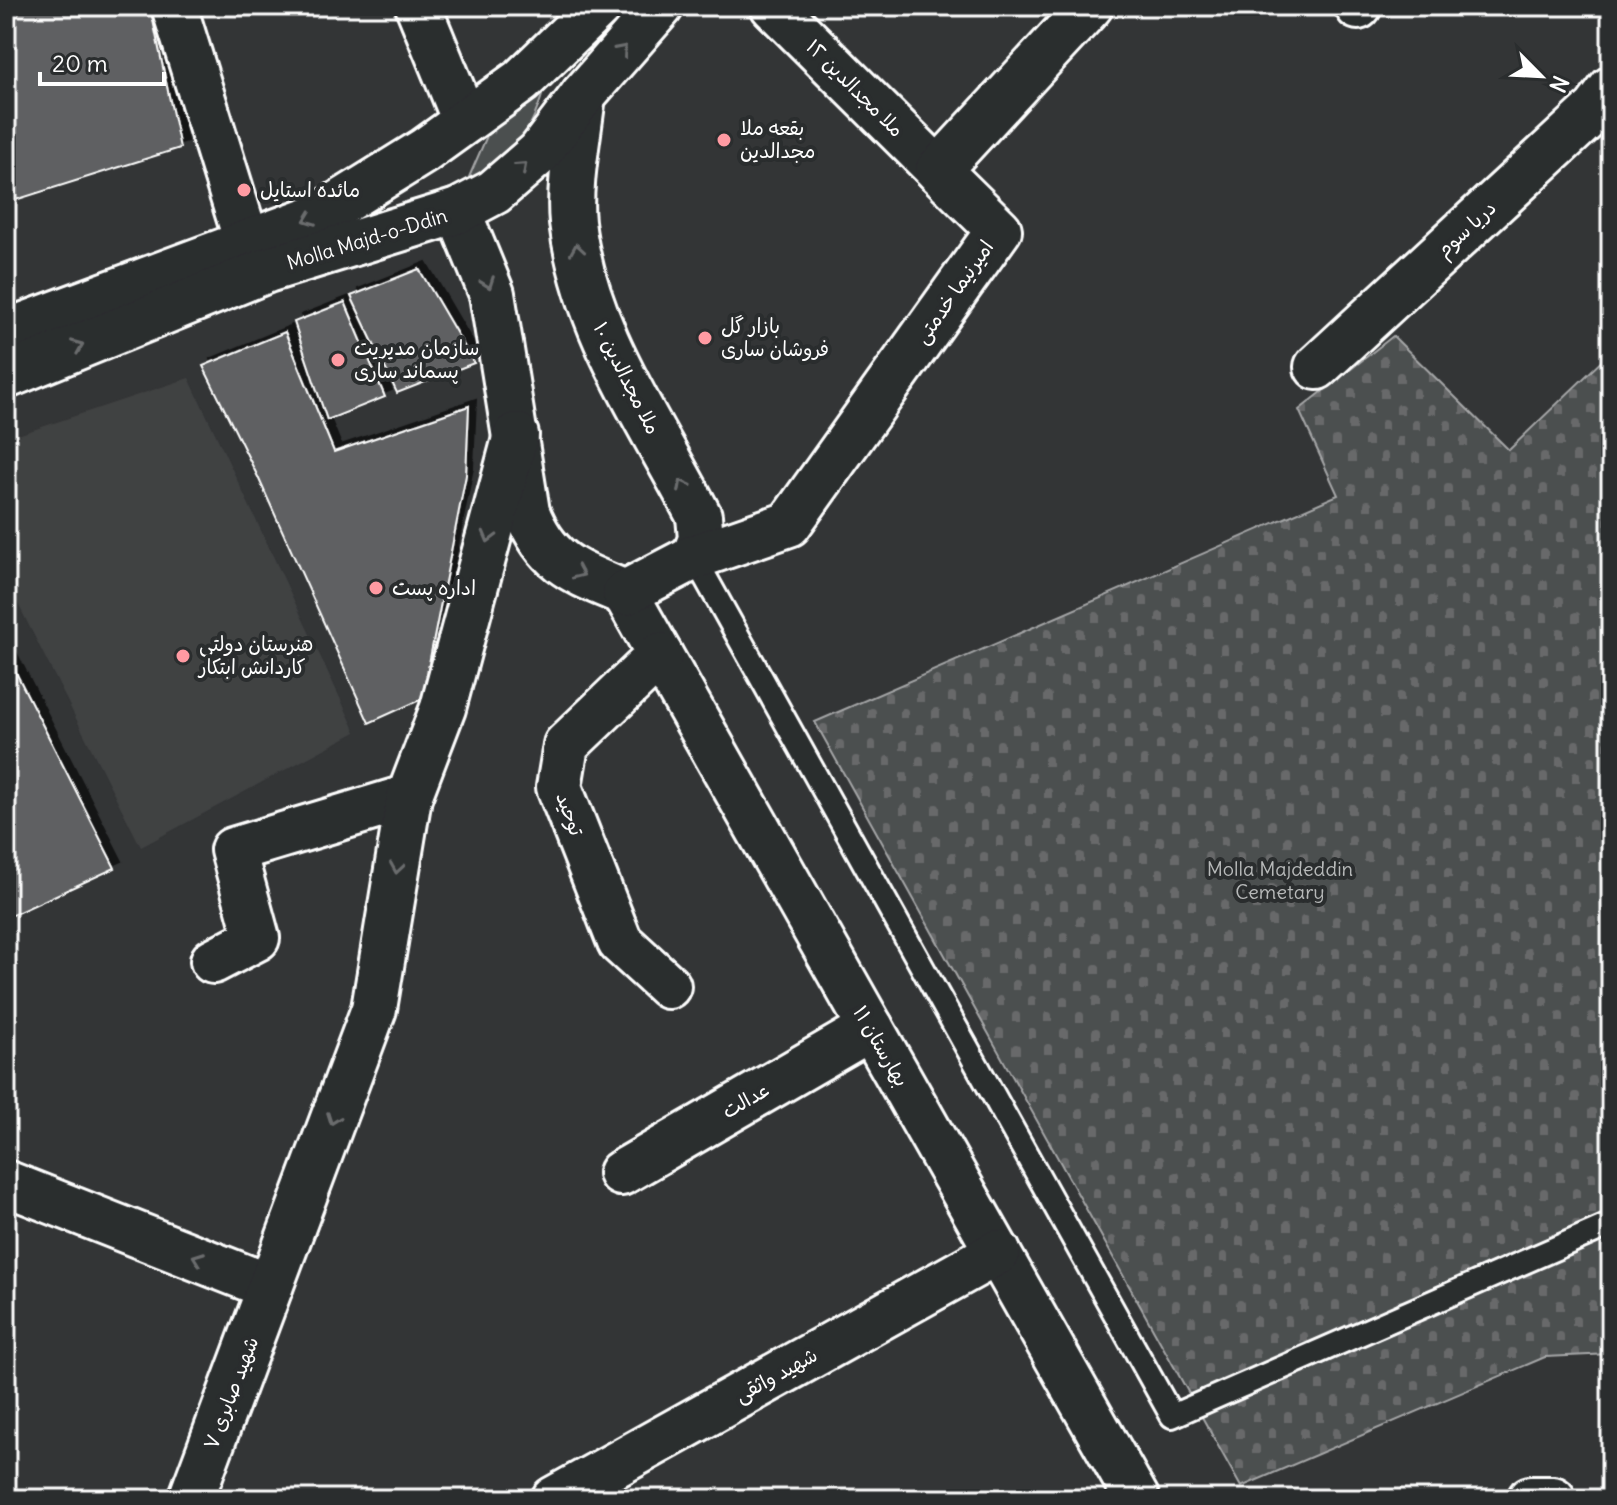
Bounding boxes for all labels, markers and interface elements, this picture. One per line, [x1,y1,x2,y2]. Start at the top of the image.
street label: ملا مجدالدین ١٢ [801,33,910,142]
scale bar [40,36,164,86]
north arrow [1501,36,1581,116]
one-way arrow [612,45,626,60]
text: 20 m [52,48,108,78]
text: N [1543,71,1575,97]
place label: بقعه ملا مجدالدين [740,115,815,163]
marker: بقعه ملا مجدالدين [715,131,733,149]
one-way arrow [513,163,528,177]
place label: مائده استایل [260,177,360,202]
marker: مائده استایل [235,181,253,199]
street label: دریا سوم [1431,195,1503,265]
street label: Molla Majd-o-Ddin [284,202,450,275]
one-way arrow [303,209,317,226]
street label: امیرنیما خدمتی [909,235,999,349]
one-way arrow [569,243,586,256]
one-way arrow [478,276,494,290]
place label: بازار گل فروشان ساری [721,313,829,361]
street label: ملا مجدالدین ١٠ [588,317,666,438]
marker: بازار گل فروشان ساری [696,329,714,347]
place label: سازمان مدیریت پسماند ساری [354,335,479,384]
one-way arrow [70,339,84,356]
marker: سازمان مدیریت پسماند ساری [329,351,347,369]
one-way arrow [677,479,692,493]
one-way arrow [481,530,498,544]
one-way arrow [571,564,585,580]
place label: اداره پست [392,575,476,601]
marker: اداره پست [367,579,385,597]
place label: هنرستان دولتی کاردانش ابتکار [197,631,313,679]
marker: هنرستان دولتی کاردانش ابتکار [174,647,192,665]
street label: توحید [551,789,590,839]
park label: Molla Majdeddin Cemetary [1207,856,1353,904]
one-way arrow [389,861,406,875]
street label: بهارستان ۱۱ [848,1001,915,1091]
street label: عدالت [717,1076,774,1123]
one-way arrow [326,1111,343,1125]
one-way arrow [192,1251,206,1268]
street label: شهید صابری ٧ [198,1333,263,1453]
street label: شهید واثقی [730,1342,822,1408]

